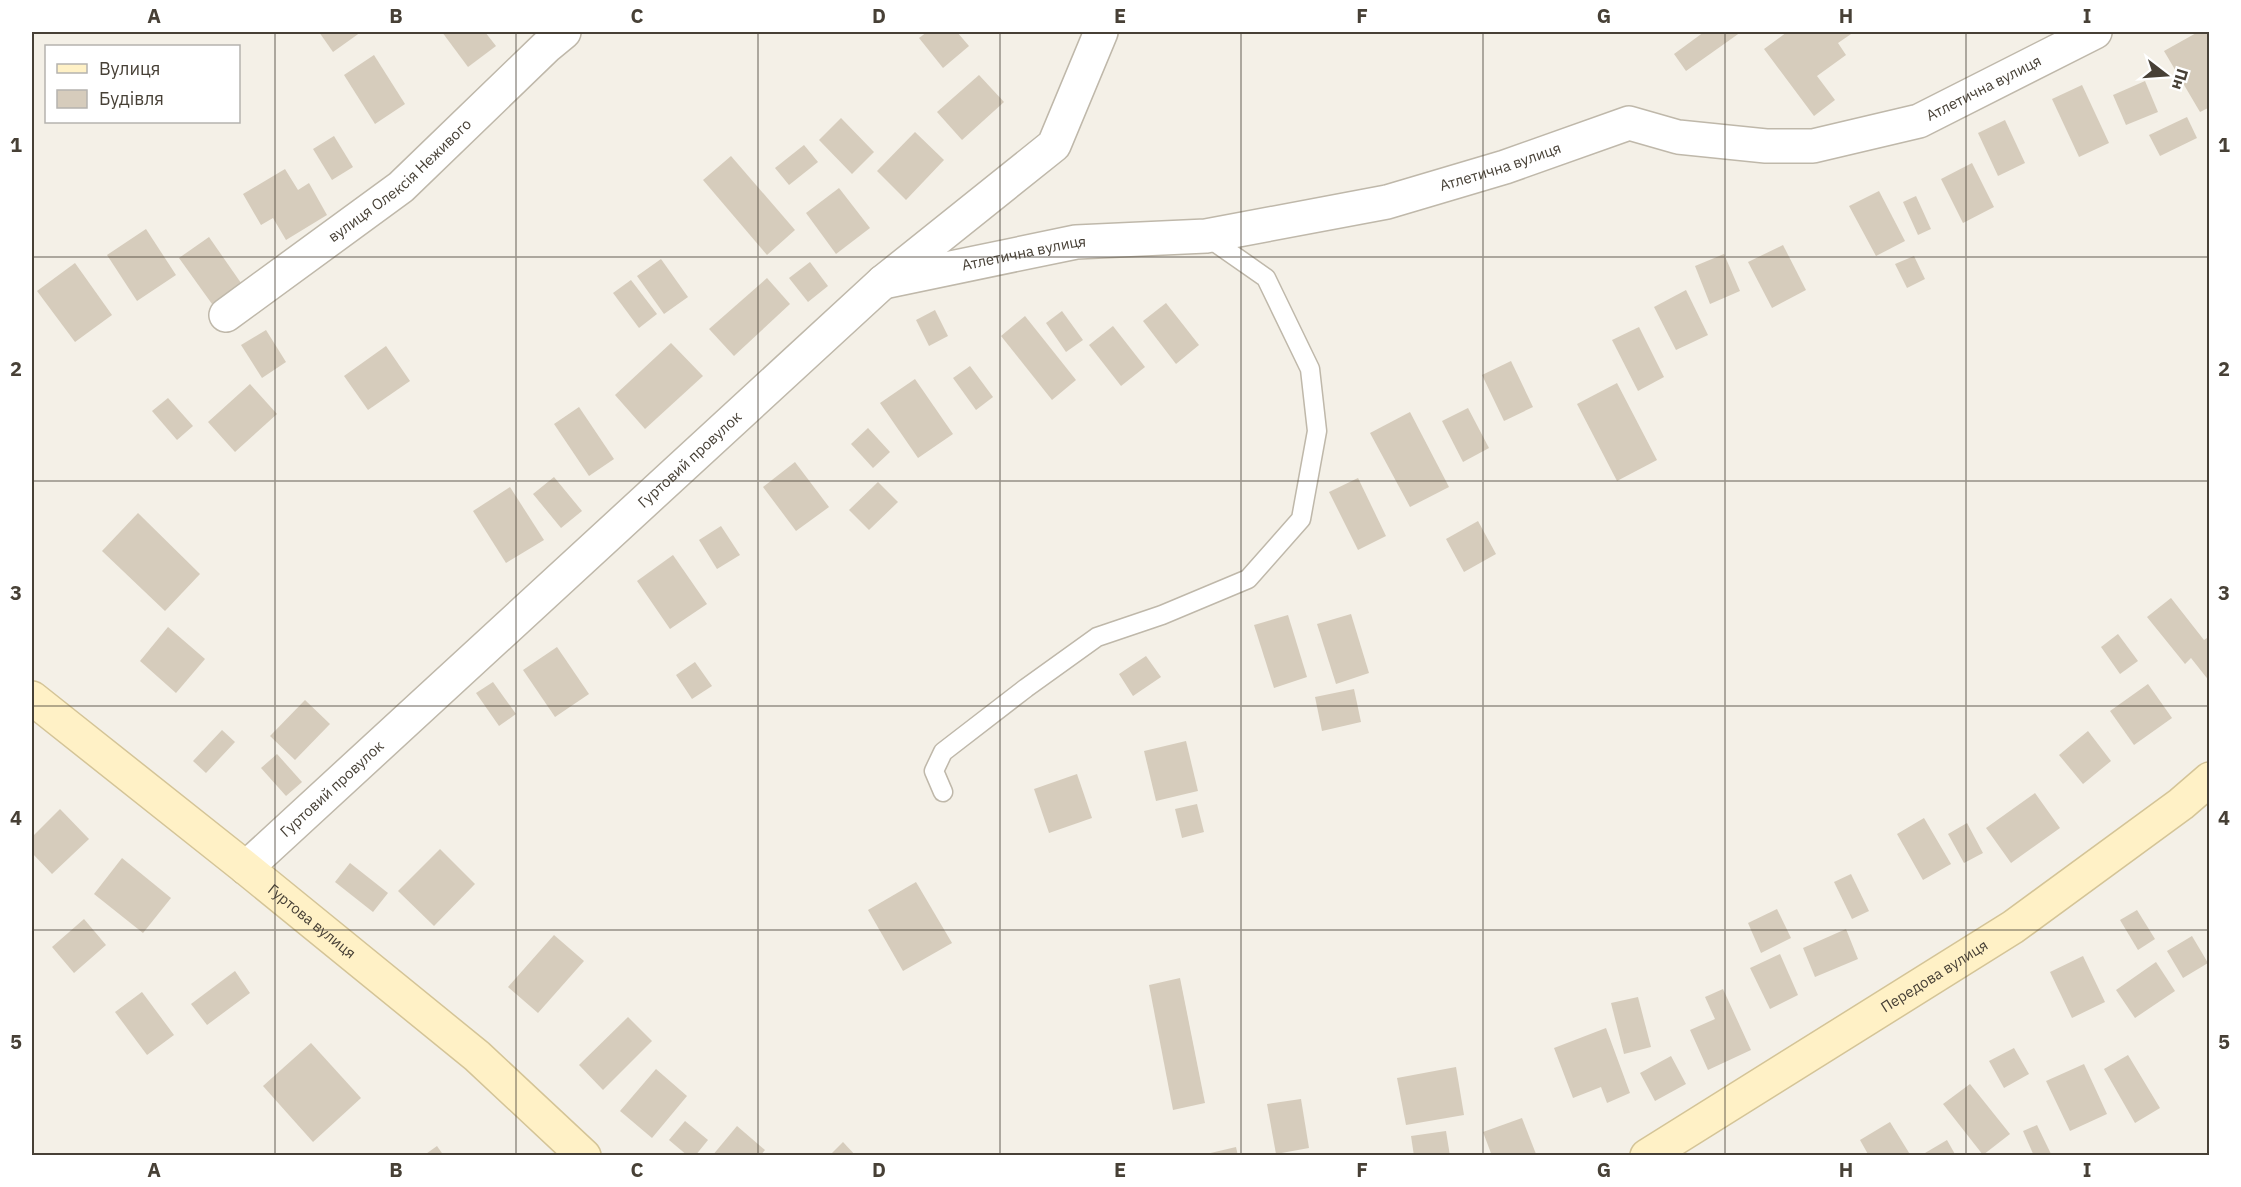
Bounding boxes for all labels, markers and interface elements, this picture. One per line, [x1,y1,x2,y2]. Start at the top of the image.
text: A [147,2,161,29]
text: B [389,2,403,29]
text: C [630,2,644,29]
text: D [872,2,886,29]
text: E [1114,2,1126,29]
text: F [1356,2,1368,29]
text: G [1597,2,1611,29]
text: H [1839,2,1853,29]
text: I [2083,2,2091,29]
legend [45,45,240,123]
north arrow [2136,45,2196,105]
street label: Атлетична вулиця [1923,51,2044,125]
text: Вулиця [99,57,160,80]
text: Пн [2168,66,2193,92]
text: Будівля [99,87,164,110]
street label: вулиця Олексія Неживого [324,114,475,246]
text: 1 [10,131,22,158]
text: 1 [2218,131,2230,158]
street label: Атлетична вулиця [1437,138,1563,195]
street label: Атлетична вулиця [960,232,1087,274]
text: 2 [10,355,22,382]
text: 2 [2218,355,2230,382]
street label: Гуртовий провулок [634,407,745,512]
text: 3 [10,579,22,606]
text: 3 [2218,579,2230,606]
street label: Гуртовий провулок [276,736,388,841]
text: 4 [10,804,22,831]
text: 4 [2218,804,2230,831]
street label: Гуртова вулиця [264,880,360,963]
street label: Передова вулиця [1877,935,1991,1016]
text: 5 [10,1028,22,1055]
text: 5 [2218,1028,2230,1055]
text: A [147,1156,161,1183]
text: B [389,1156,403,1183]
text: C [630,1156,644,1183]
text: D [872,1156,886,1183]
text: E [1114,1156,1126,1183]
text: F [1356,1156,1368,1183]
text: G [1597,1156,1611,1183]
text: H [1839,1156,1853,1183]
text: I [2083,1156,2091,1183]

